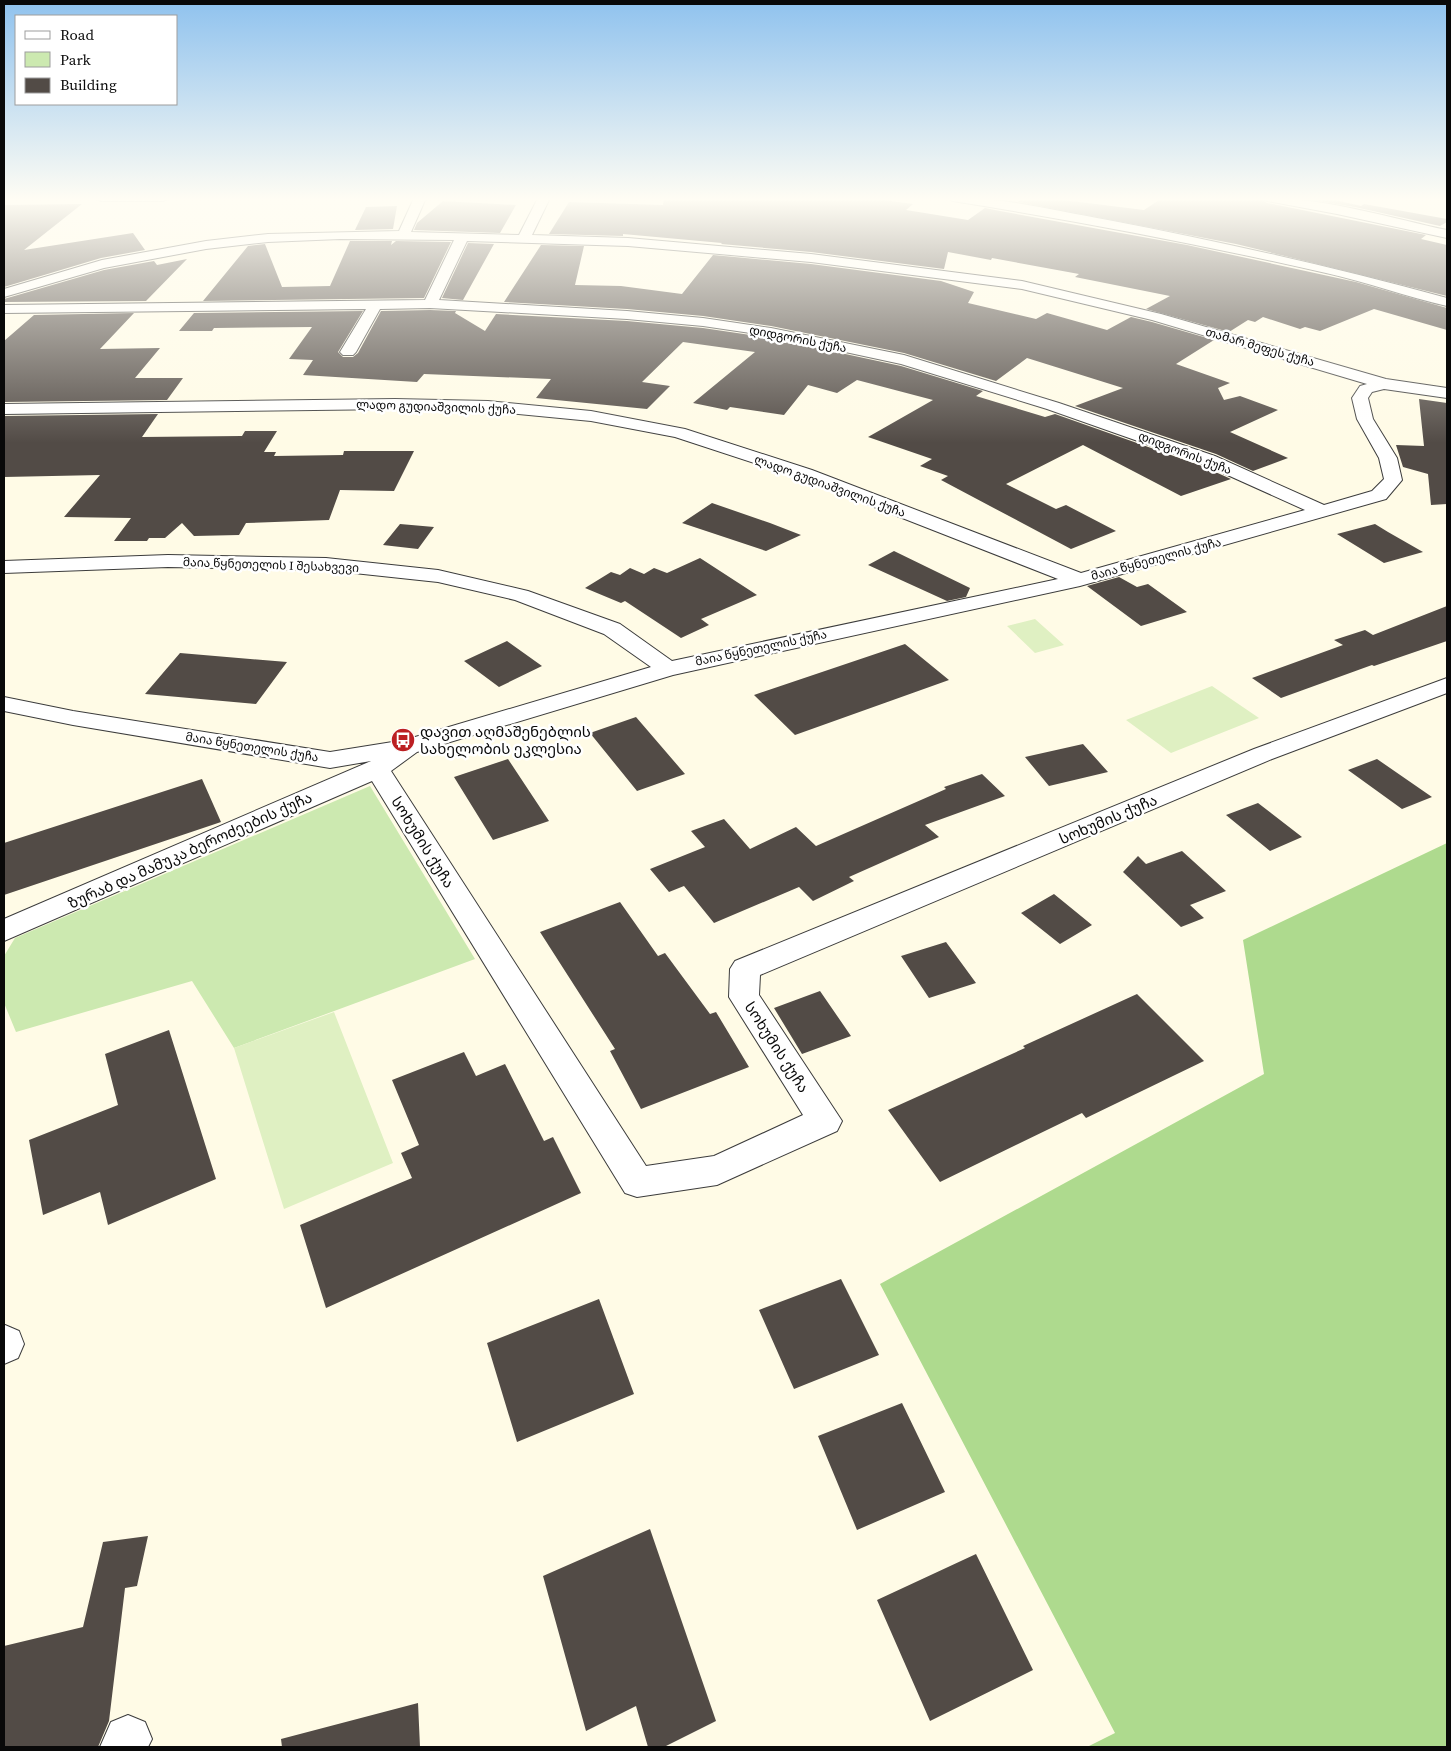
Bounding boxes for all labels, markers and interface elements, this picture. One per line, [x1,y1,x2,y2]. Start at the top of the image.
legend [15,15,178,105]
text: Road [60,24,94,45]
text: Park [60,49,92,70]
text: Building [60,74,117,95]
street label: დიდგორის ქუჩა [748,322,848,356]
street label: თამარ მეფეს ქუჩა [1204,324,1316,370]
street label: ლადო გუდიაშვილის ქუჩა [356,396,516,418]
street label: დიდგორის ქუჩა [1136,428,1234,478]
street label: ლადო გუდიაშვილის ქუჩა [752,451,908,521]
street label: მაია წყნეთელის ქუჩა [1089,534,1223,584]
street label: მაია წყნეთელის I შესახვევი [183,554,359,576]
street label: მაია წყნეთელის ქუჩა [694,626,828,670]
place label: დავით აღმაშენებლის სახელობის ეკლესია [420,721,591,759]
bus stop icon: დავით აღმაშენებლის სახელობის ეკლესია [390,727,416,753]
street label: მაია წყნეთელის ქუჩა [184,729,320,765]
street label: ზურაბ და მამუკა ბეროძეების ქუჩა [65,786,315,914]
street label: სოხუმის ქუჩა [1056,789,1160,849]
street label: სოხუმის ქუჩა [386,792,460,892]
street label: სოხუმის ქუჩა [740,997,814,1097]

